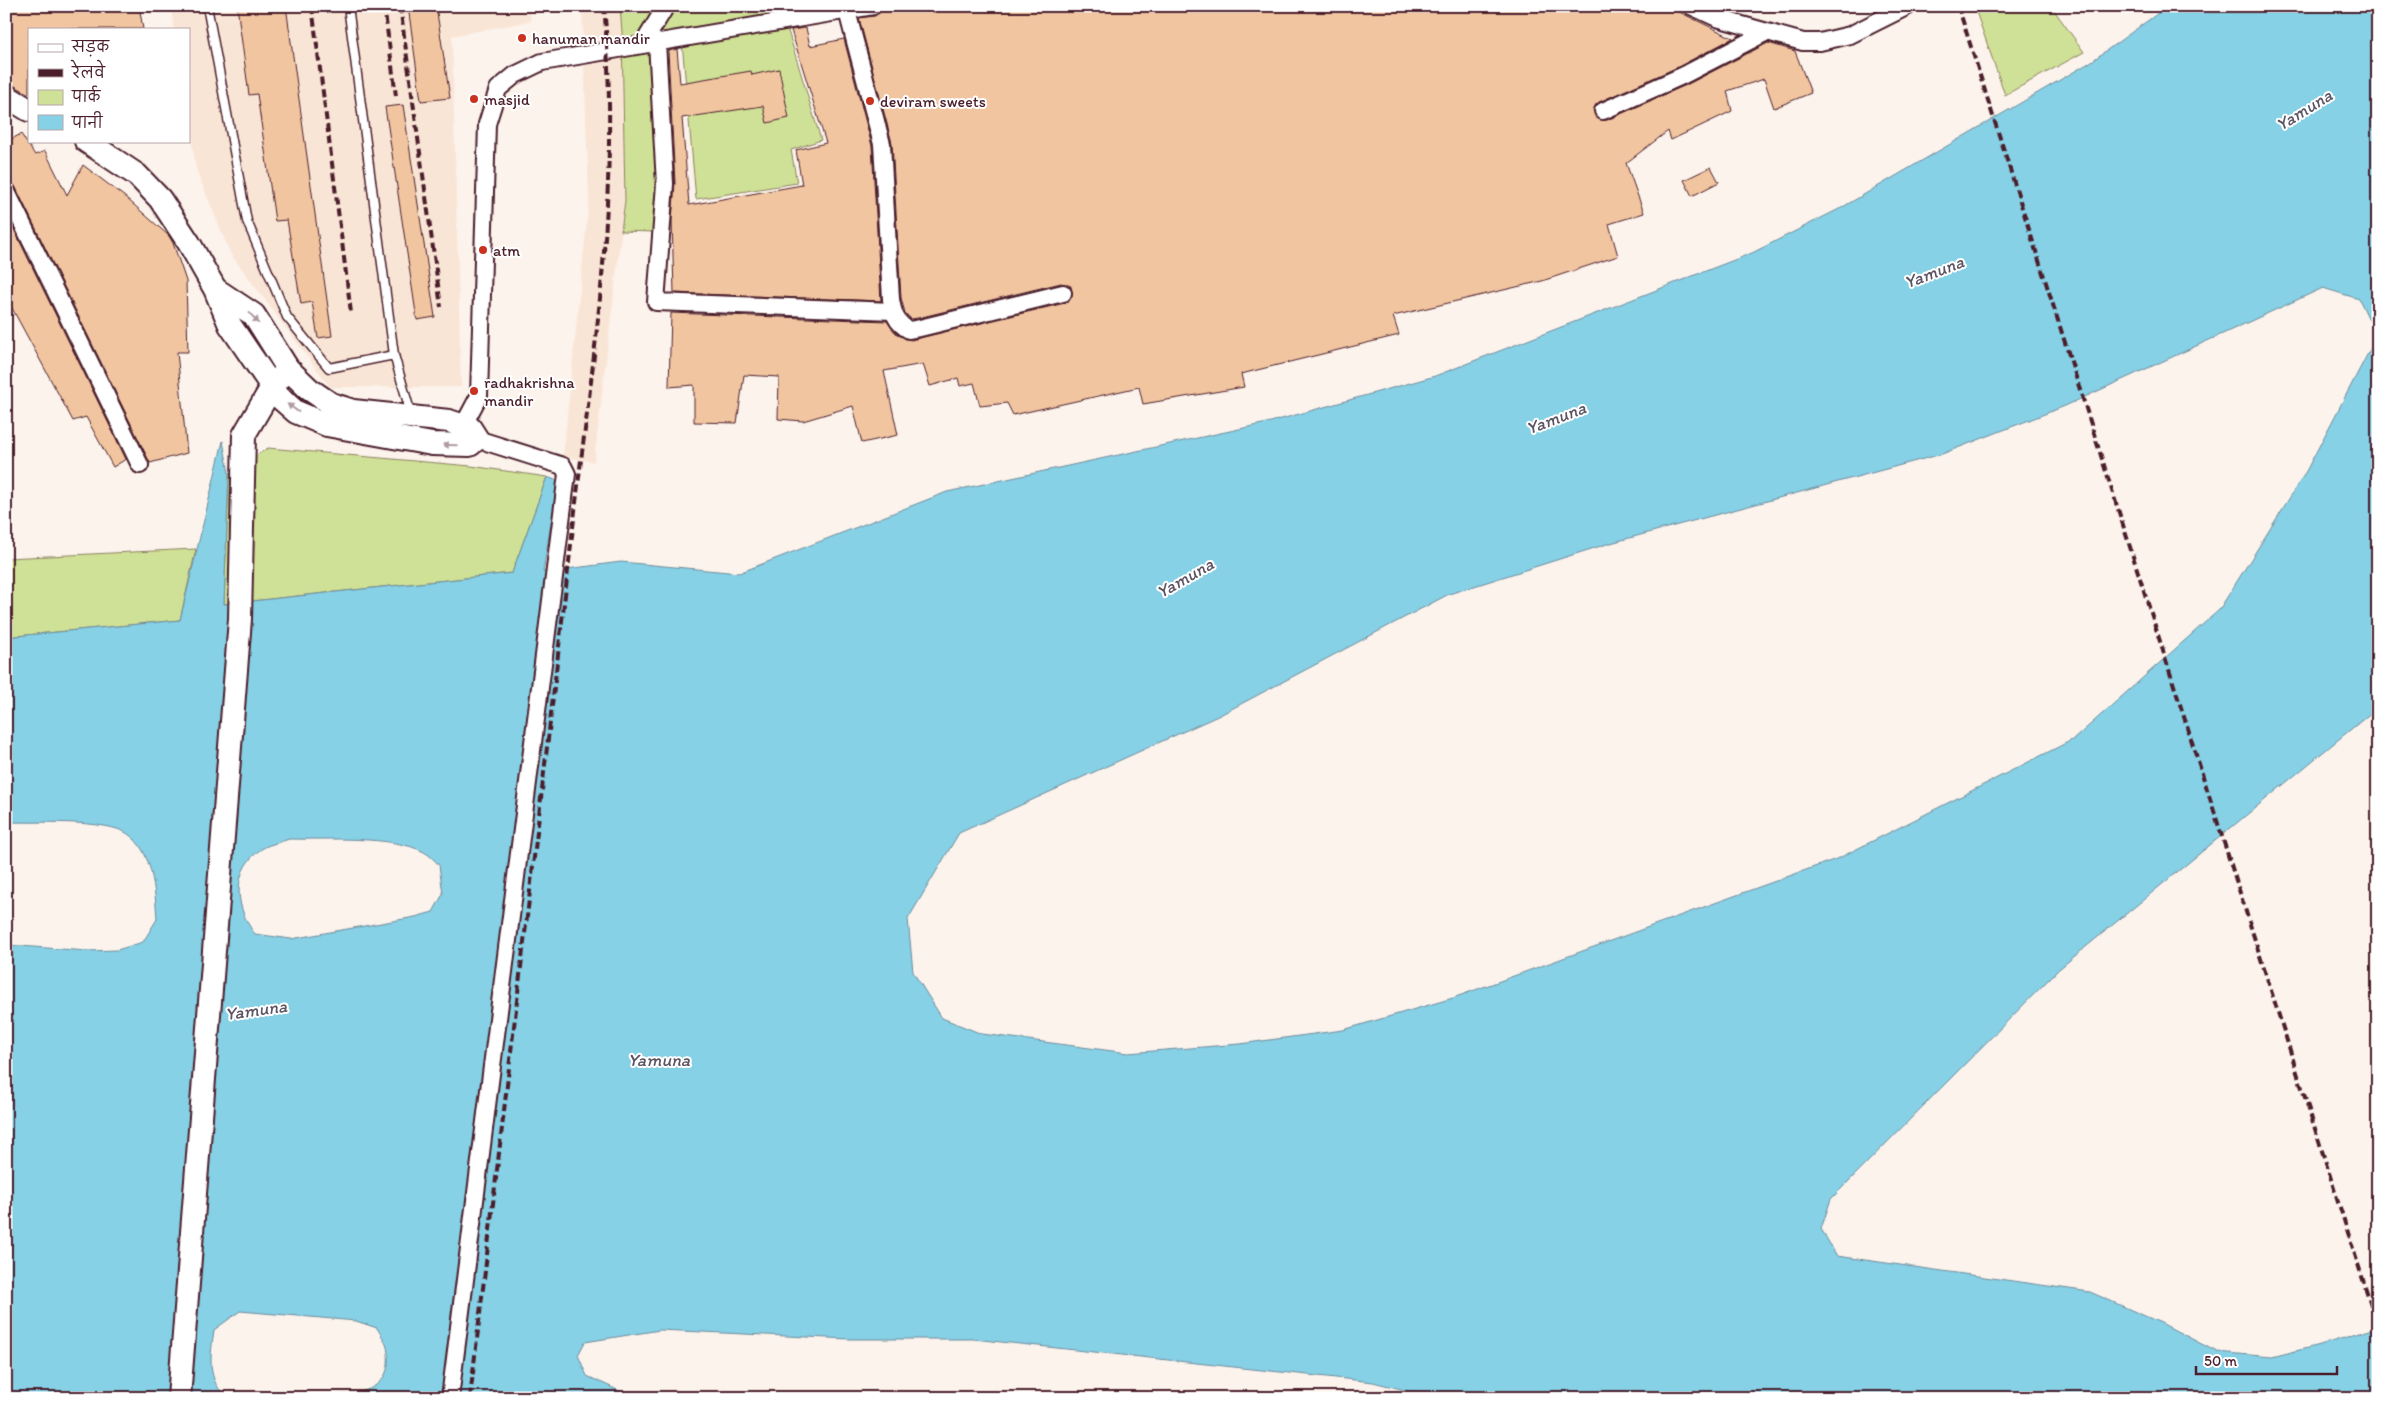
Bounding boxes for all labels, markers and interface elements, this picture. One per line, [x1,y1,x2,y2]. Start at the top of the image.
legend [28,28,190,142]
place label: hanuman mandir [532,29,650,48]
marker: hanuman mandir [516,32,528,44]
text: सड़क [71,38,110,57]
text: रेलवे [70,59,106,82]
water label: Yamuna [2272,84,2337,136]
text: पार्क [71,85,102,106]
place label: masjid [484,90,530,109]
place label: deviram sweets [880,92,986,111]
marker: masjid [468,93,480,105]
marker: deviram sweets [864,95,876,107]
text: पानी [71,111,104,132]
place label: atm [493,241,520,260]
marker: atm [477,244,489,256]
water label: Yamuna [1901,250,1968,293]
one-way arrow [248,311,259,324]
place label: radhakrishna mandir [484,373,575,410]
marker: radhakrishna mandir [468,385,480,397]
water label: Yamuna [1523,396,1590,439]
one-way arrow [286,403,300,413]
one-way arrow [441,441,457,449]
water label: Yamuna [1153,553,1218,603]
water label: Yamuna [224,995,289,1025]
water label: Yamuna [628,1049,691,1071]
scale bar [2196,1344,2338,1376]
text: 50 m [2204,1352,2237,1370]

